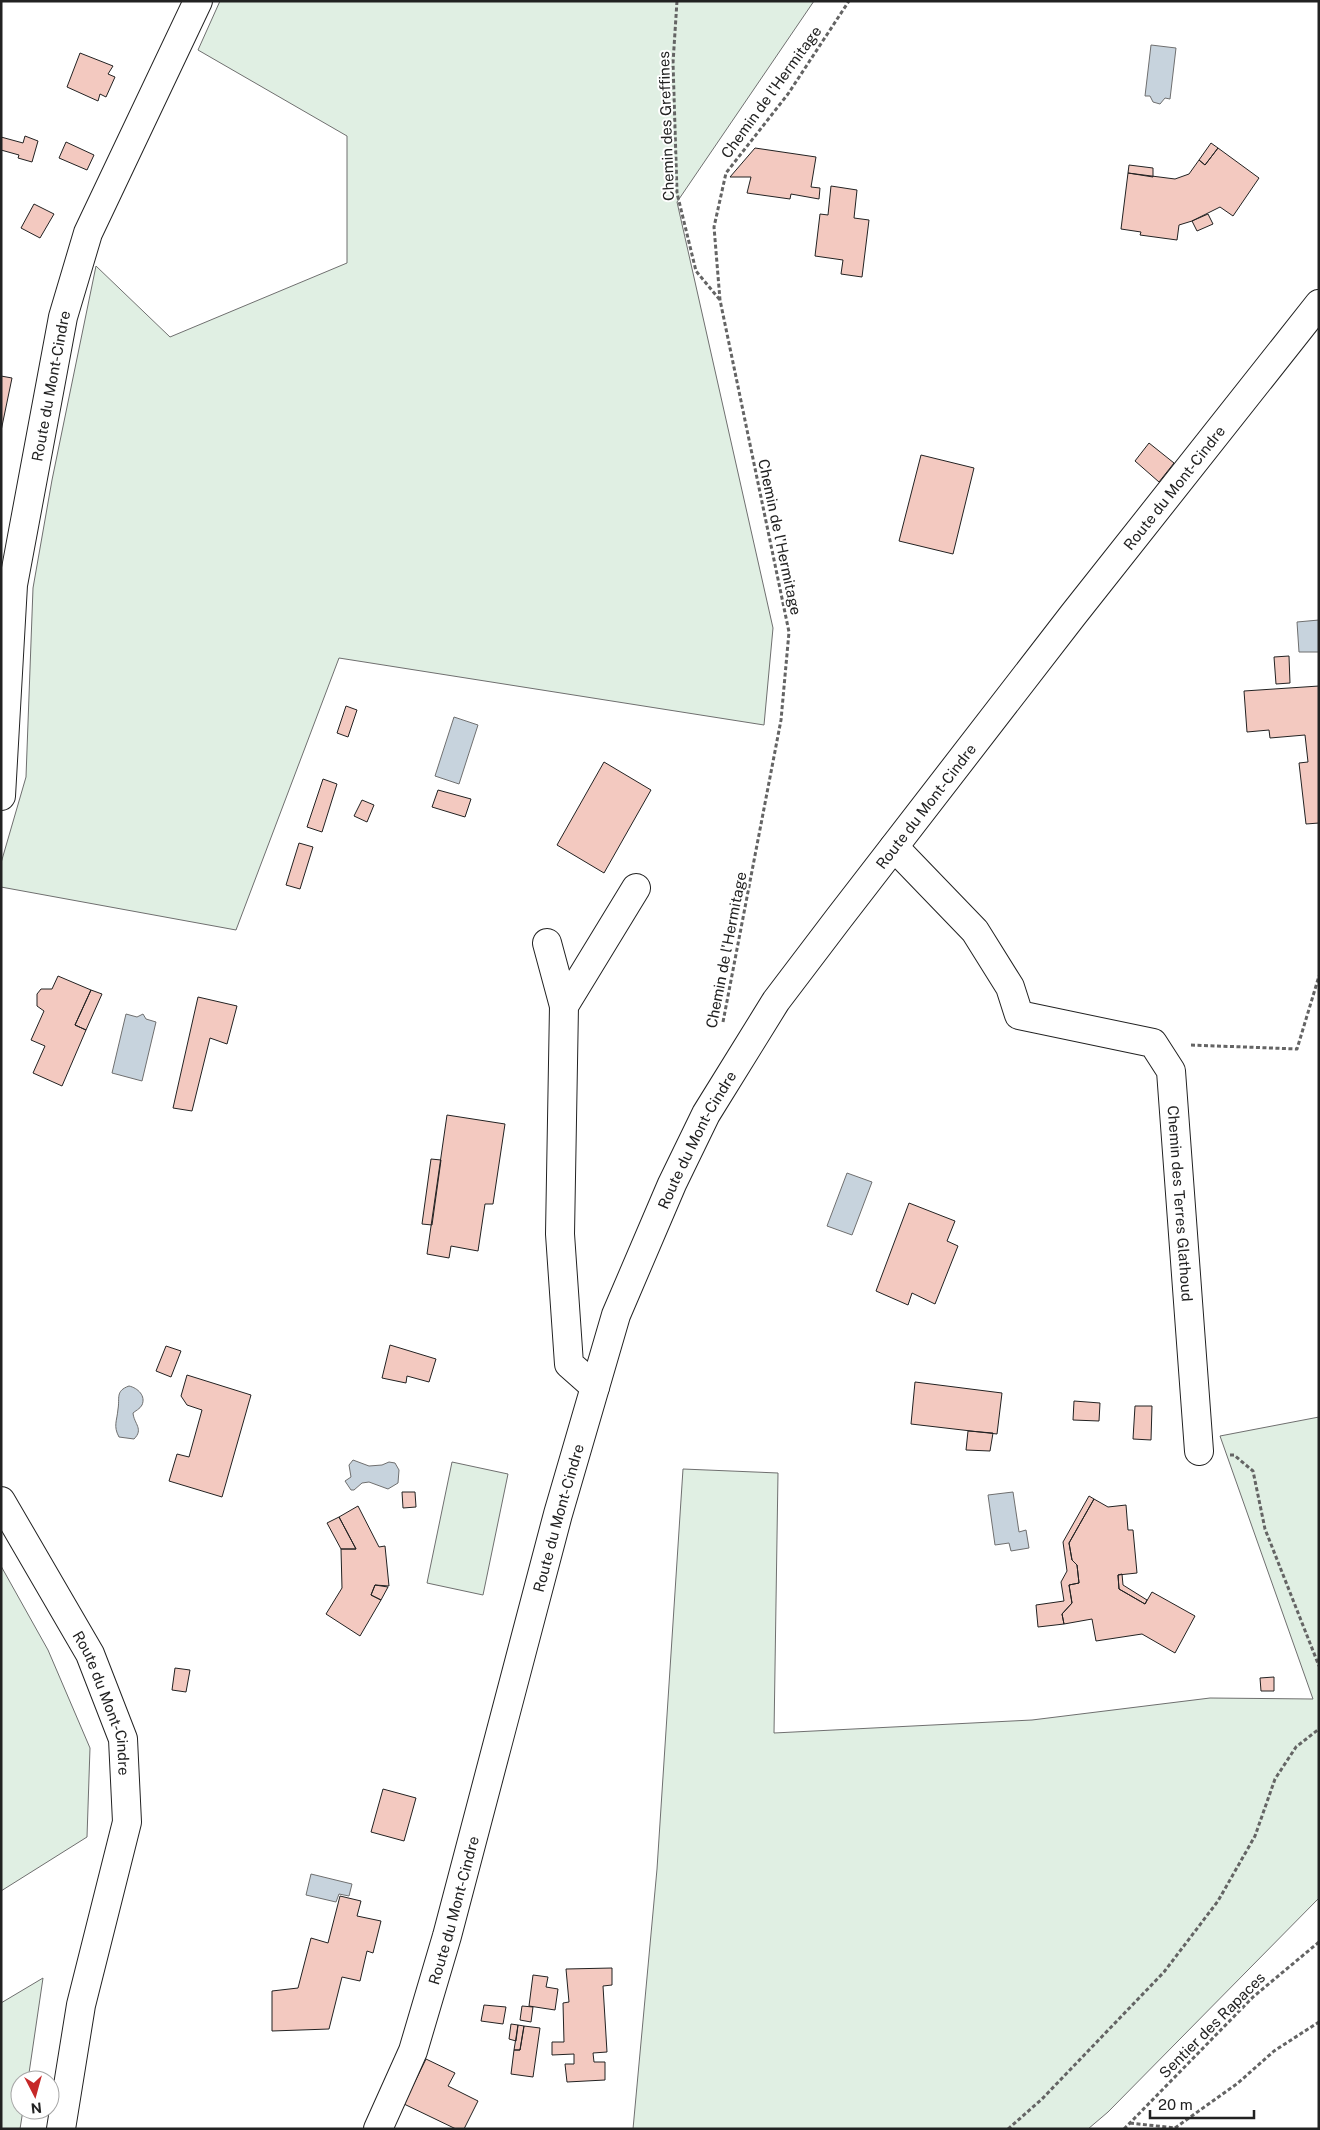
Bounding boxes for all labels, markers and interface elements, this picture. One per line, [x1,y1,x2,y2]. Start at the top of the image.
street label: Chemin de l'Hermitage [717,23,825,161]
street label: Chemin des Greffines [655,51,677,201]
street label: Route du Mont-Cindre [28,308,73,463]
street label: Route du Mont-Cindre [1120,422,1228,553]
street label: Chemin de l'Hermitage [755,457,805,617]
street label: Route du Mont-Cindre [872,740,979,872]
street label: Chemin de l'Hermitage [702,870,750,1030]
street label: Route du Mont-Cindre [654,1068,739,1211]
street label: Chemin des Terres Glathoud [1165,1105,1196,1302]
street label: Route du Mont-Cindre [529,1442,587,1594]
street label: Route du Mont-Cindre [70,1628,133,1776]
street label: Route du Mont-Cindre [425,1834,481,1986]
street label: Sentier des Rapaces [1156,1969,1268,2081]
north arrow [10,2070,60,2120]
scale bar [1150,2088,1254,2120]
text: 20 m [1158,2096,1193,2113]
text: N [30,2099,43,2116]

